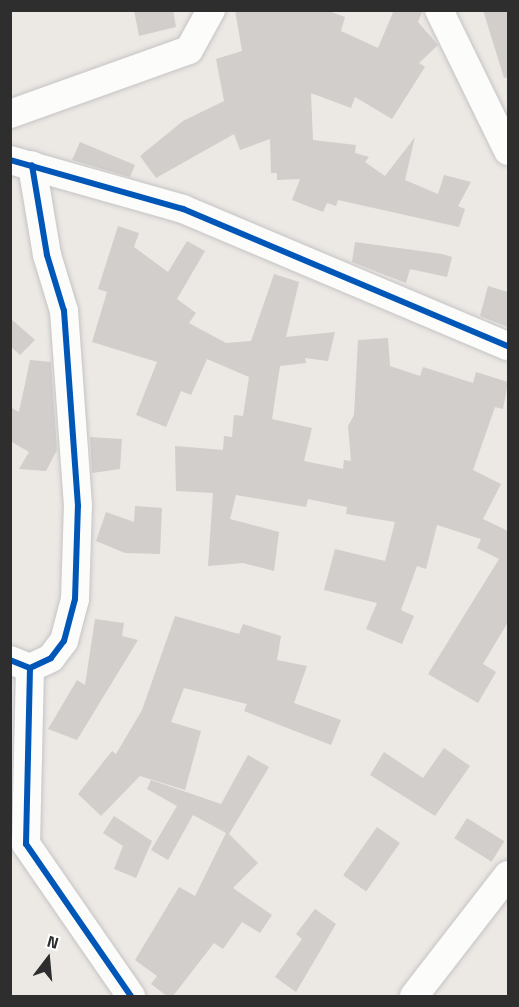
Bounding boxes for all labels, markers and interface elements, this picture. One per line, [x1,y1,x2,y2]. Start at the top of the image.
north arrow [18,929,78,989]
text: N [44,929,62,955]

